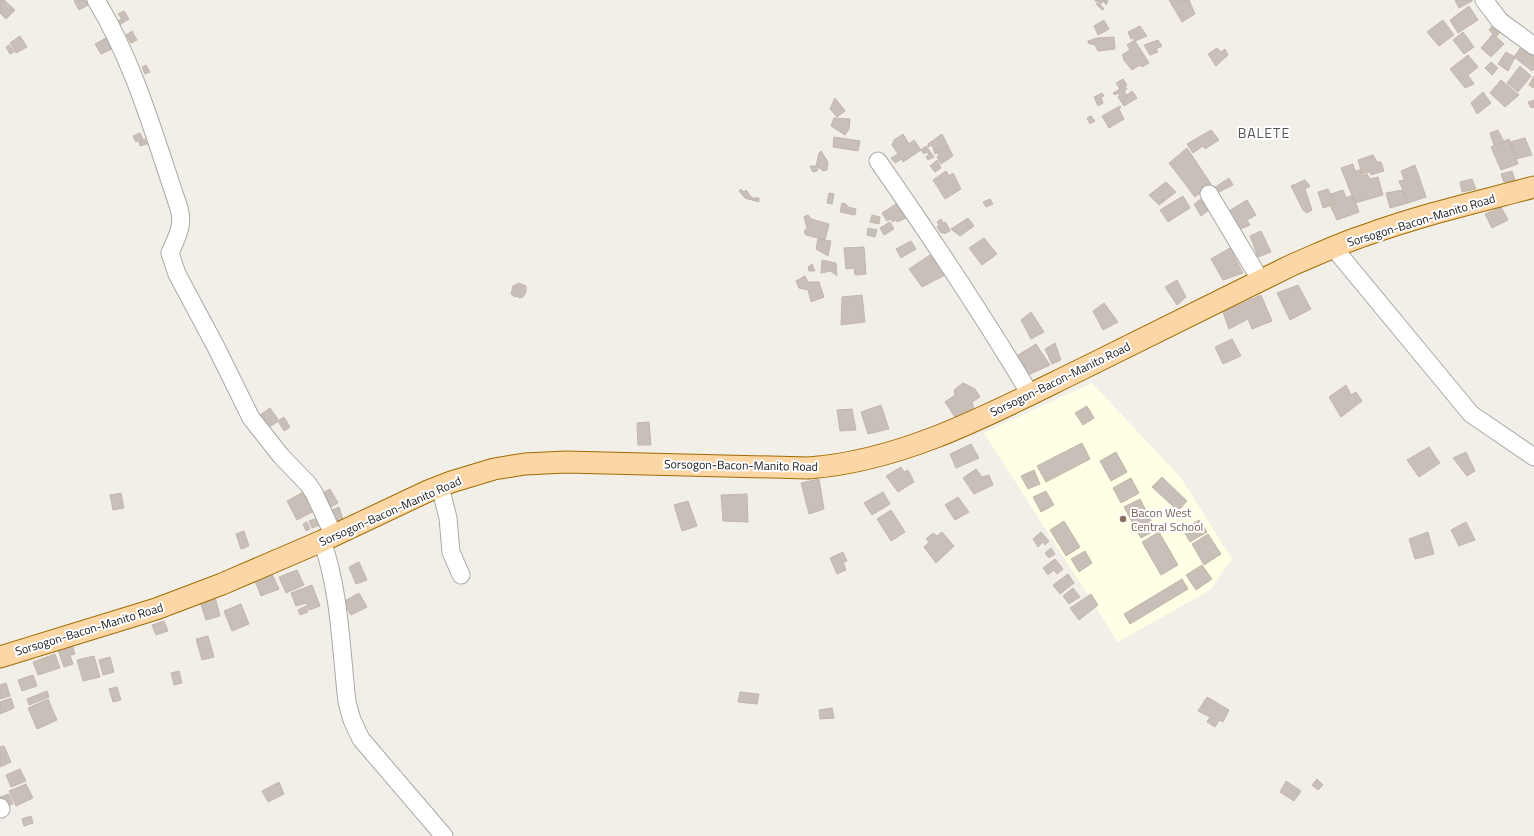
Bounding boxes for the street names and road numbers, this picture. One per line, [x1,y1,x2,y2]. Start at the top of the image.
street label: Sorsogon-Bacon-Manito Road [1345,188,1497,252]
street label: Sorsogon-Bacon-Manito Road [987,337,1133,421]
street label: Sorsogon-Bacon-Manito Road [664,454,818,476]
street label: Sorsogon-Bacon-Manito Road [316,471,464,551]
street label: Sorsogon-Bacon-Manito Road [13,597,165,661]

